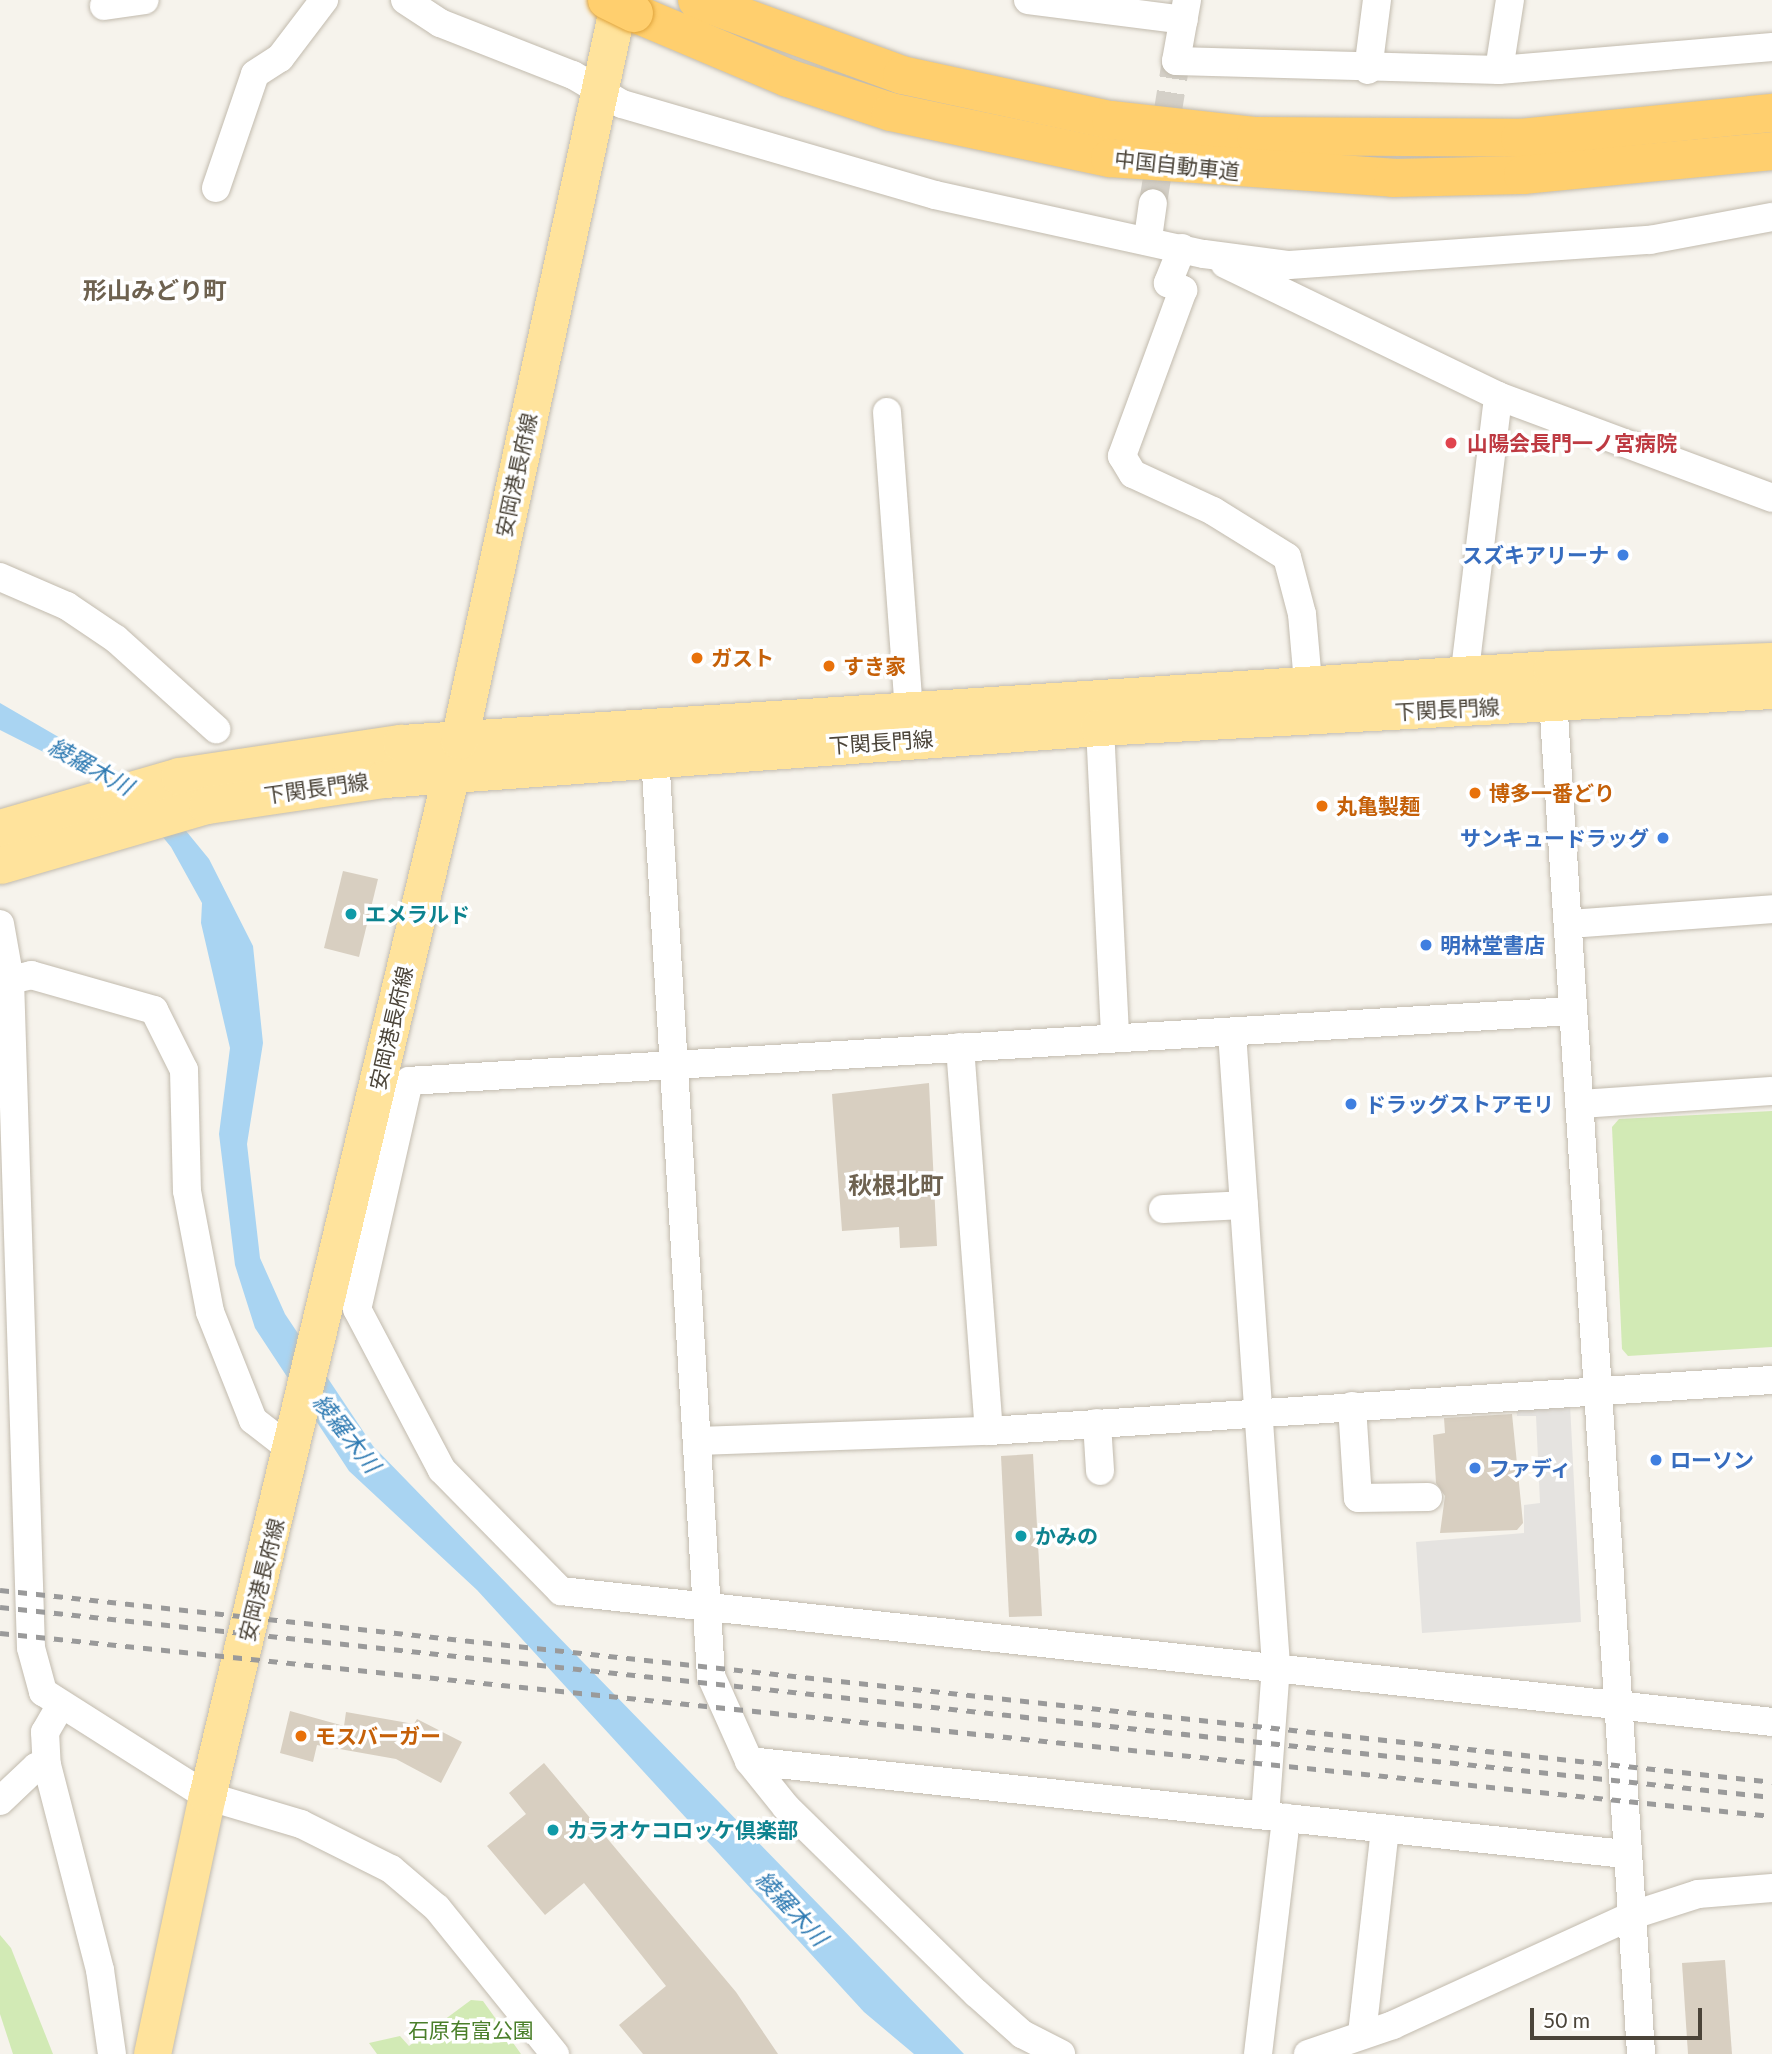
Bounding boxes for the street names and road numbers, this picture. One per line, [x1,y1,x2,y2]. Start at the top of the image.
street label: 中国自動車道 [1113,146,1241,184]
street label: 安岡港長府線 [491,411,541,539]
street label: 下関長門線 [1394,694,1500,724]
street label: 下関長門線 [828,726,934,758]
street label: 下関長門線 [262,768,370,808]
street label: 安岡港長府線 [365,964,417,1092]
street label: 安岡港長府線 [234,1516,288,1644]

